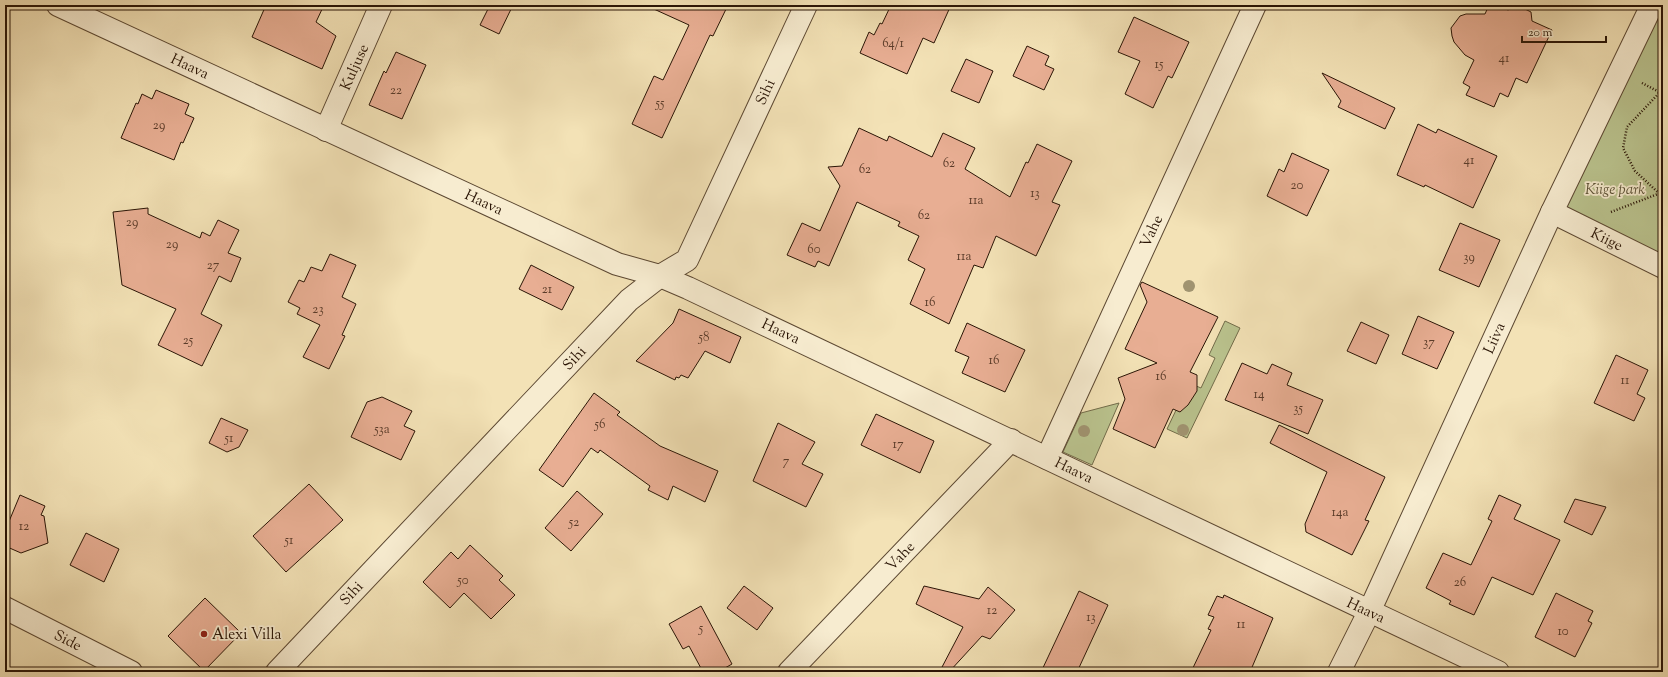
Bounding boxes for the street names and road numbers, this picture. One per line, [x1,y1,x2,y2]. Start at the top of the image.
street label: Kuljuse [336,41,375,94]
street label: Haava [167,49,212,85]
street label: Sihi [751,76,781,109]
street label: Haava [461,185,506,221]
street label: Vahe [1136,212,1169,251]
street label: Kiige [1587,224,1626,257]
street label: Haava [758,314,803,350]
street label: Liiva [1479,320,1512,358]
street label: Sihi [558,342,592,376]
street label: Haava [1051,453,1096,490]
street label: Vahe [882,538,920,576]
street label: Sihi [335,577,369,611]
street label: Haava [1343,593,1388,629]
street label: Side [50,626,85,657]

